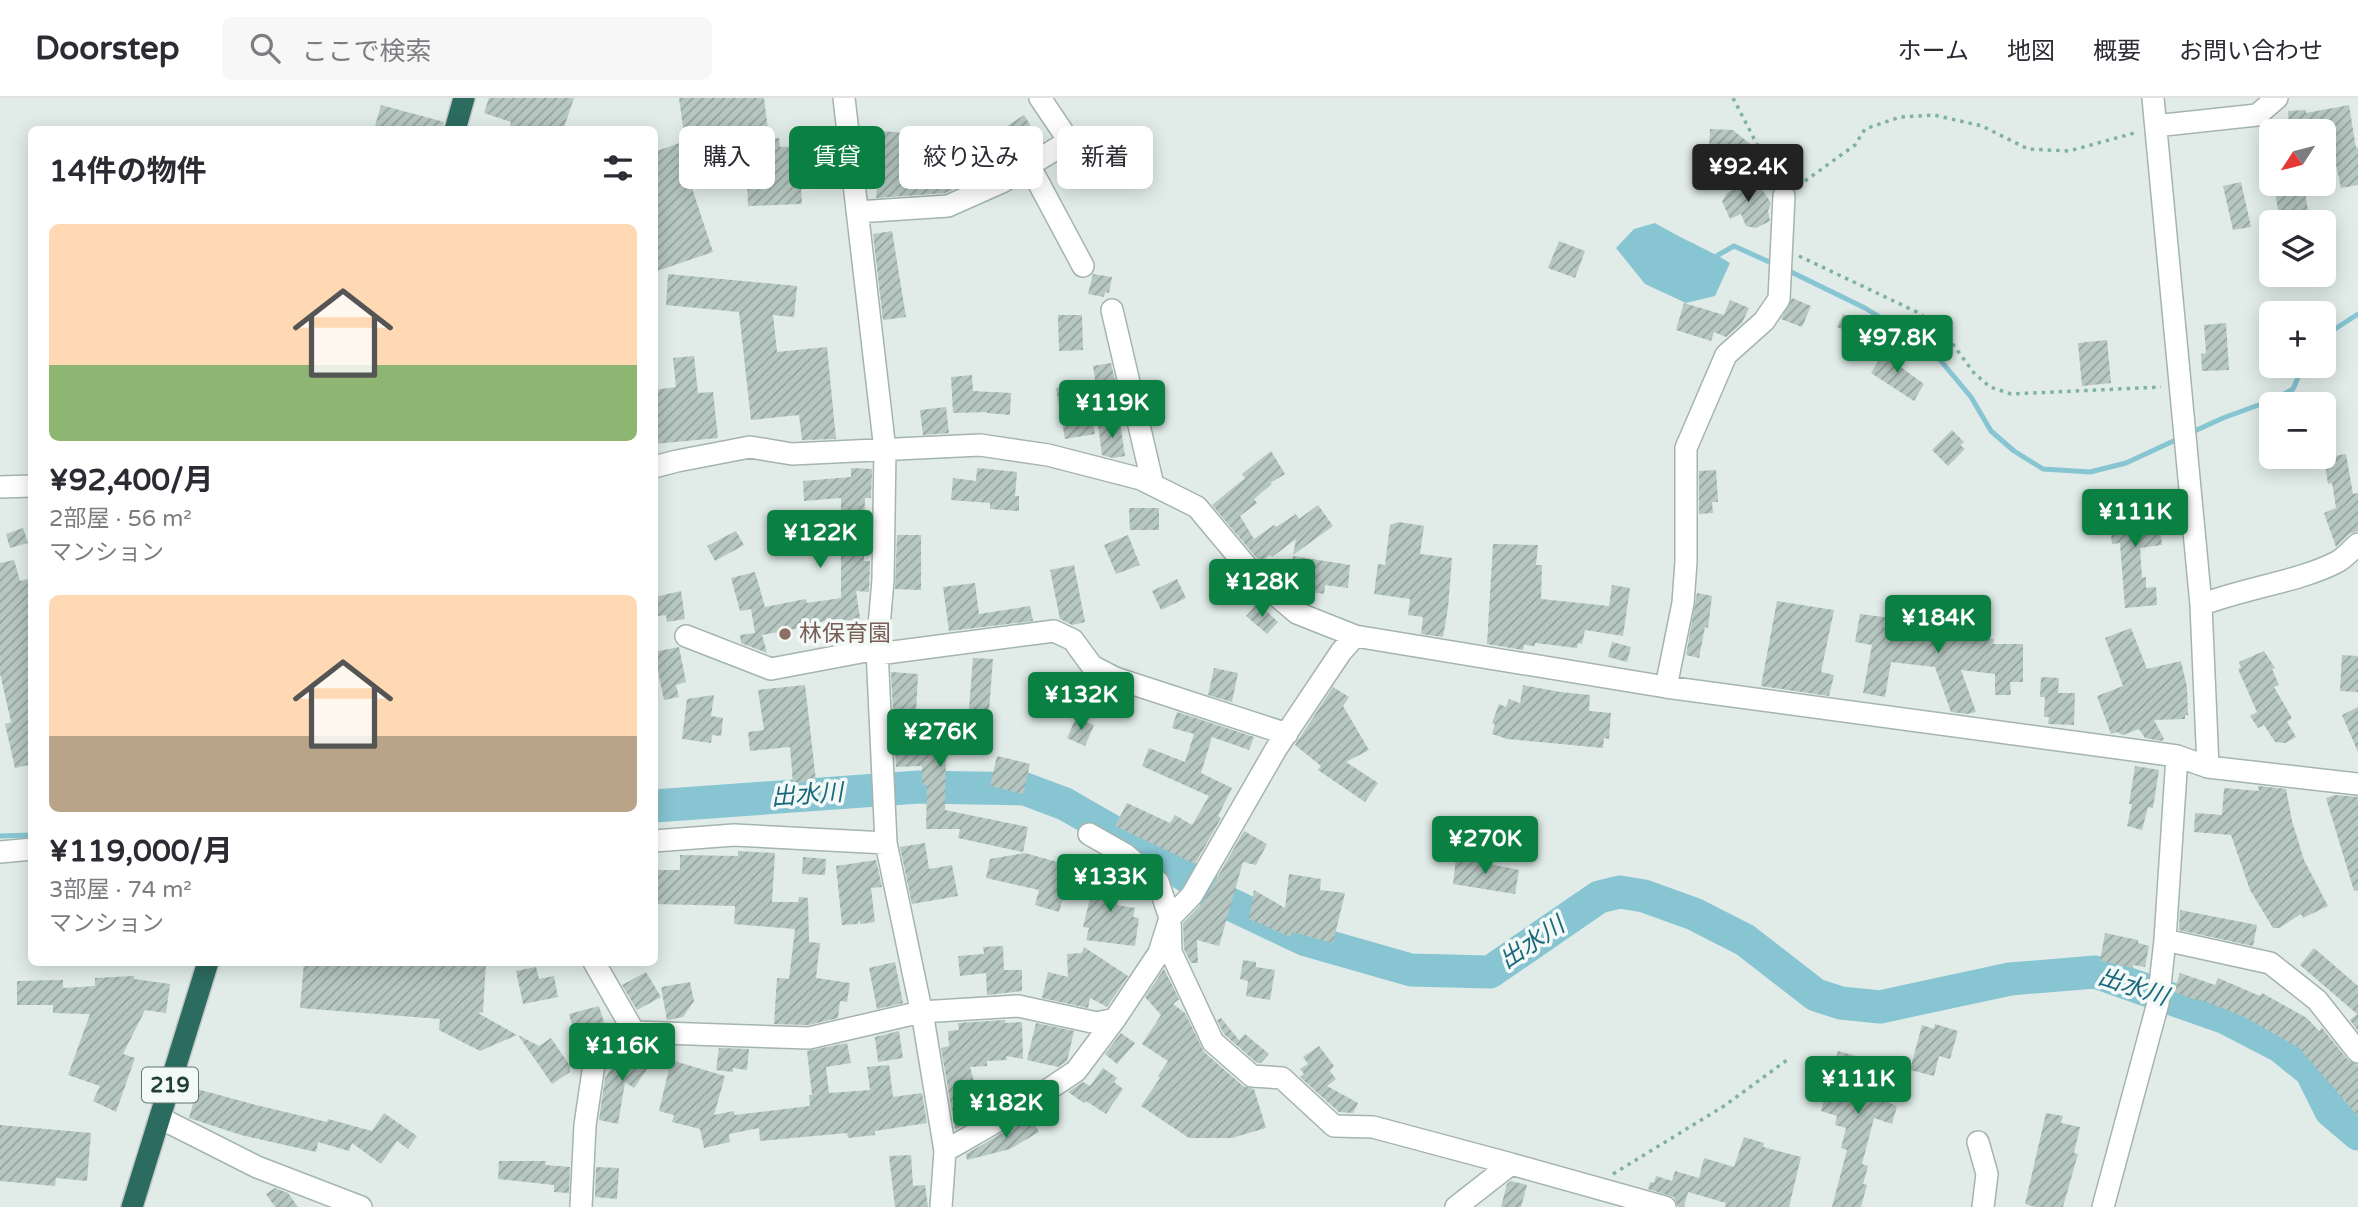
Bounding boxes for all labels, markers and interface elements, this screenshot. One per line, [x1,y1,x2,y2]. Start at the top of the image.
search box [222,17,712,80]
text: Doorstep [35,29,180,68]
icon: search [246,29,284,67]
text: ここで検索 [302,36,432,67]
text: ホーム [1898,37,1969,66]
text: 地図 [2007,37,2055,66]
text: 概要 [2093,37,2141,66]
text: お問い合わせ [2179,37,2323,66]
north arrow [2259,119,2336,196]
map controls [2259,119,2336,469]
chip: 購入 [679,126,775,189]
chip: 賃貸 [789,126,885,189]
chip: 絞り込み [899,126,1043,189]
chip: 新着 [1057,126,1153,189]
pin: ¥92.4K [1691,144,1805,204]
icon: filters [599,149,637,187]
text: 14件の物件 [49,153,207,190]
text: ¥92.4K [1708,153,1788,181]
button: layers [2259,210,2336,287]
icon: home [280,270,406,396]
button: + [2259,301,2336,378]
pin: ¥97.8K [1840,316,1954,375]
text: ¥97.8K [1858,324,1936,352]
pin: ¥119K [1063,380,1161,440]
text: ¥119K [1075,389,1149,417]
button: − [2259,392,2336,469]
text: ¥92,400/月 [49,462,213,499]
pin: ¥111K [2086,490,2184,549]
text: ¥111K [2098,498,2172,526]
text: 2部屋 · 56 m² [49,505,192,533]
pin: ¥122K [771,510,869,570]
text: ¥122K [783,519,857,547]
text: マンション [49,539,164,567]
pin: ¥128K [1213,560,1311,619]
text: ¥128K [1225,568,1299,596]
pin: ¥184K [1889,596,1987,655]
text: ¥184K [1901,604,1975,632]
place label: 林保育園 [799,620,891,648]
marker: 林保育園 [777,626,793,642]
icon: home [280,641,406,767]
pin: ¥132K [1032,672,1130,732]
text: ¥132K [1044,681,1118,709]
pin: ¥276K [891,710,989,769]
text: ¥276K [903,718,977,746]
water label: 出水川 [770,778,847,812]
pin: ¥270K [1436,816,1534,876]
text: ¥270K [1448,825,1522,853]
text: ¥119,000/月 [49,833,233,870]
pin: ¥133K [1061,854,1159,914]
text: ¥133K [1073,863,1147,891]
text: 3部屋 · 74 m² [49,876,192,904]
water label: 出水川 [1494,909,1572,975]
text: マンション [49,910,164,938]
water label: 出水川 [2094,962,2175,1013]
pin: ¥116K [573,1024,671,1083]
text: ¥116K [585,1032,659,1060]
pin: ¥111K [1809,1056,1907,1116]
text: ¥111K [1821,1065,1895,1093]
road number: 219 [142,1068,198,1102]
pin: ¥182K [957,1080,1055,1140]
text: ¥182K [969,1089,1043,1117]

